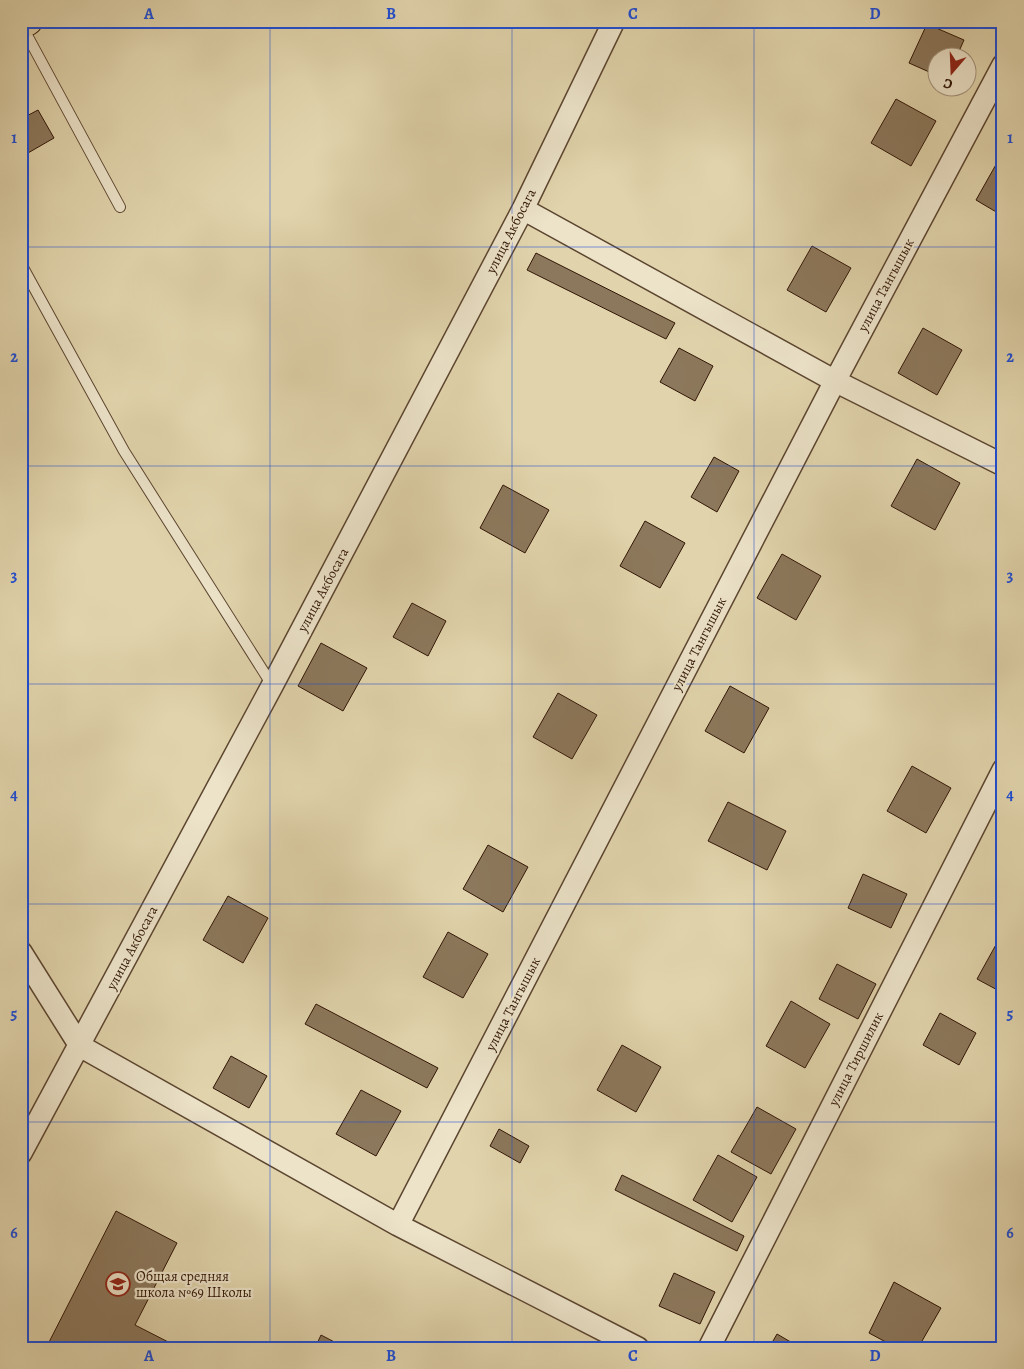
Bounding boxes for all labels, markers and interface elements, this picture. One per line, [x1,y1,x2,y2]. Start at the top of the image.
text: A [143,3,155,25]
text: B [386,3,396,25]
text: C [628,3,638,25]
text: D [869,3,881,25]
north arrow [926,48,976,98]
text: С [940,73,955,94]
text: 1 [11,127,17,149]
text: 1 [1007,127,1013,149]
street label: улица Акбосага [481,185,541,278]
street label: улица Тангышык [853,235,919,336]
text: 2 [10,346,18,368]
text: 2 [1006,346,1014,368]
street label: улица Акбосага [292,544,353,636]
text: 3 [11,565,18,587]
text: 3 [1007,565,1014,587]
street label: улица Тангышык [667,594,731,695]
text: 4 [10,784,18,806]
text: 4 [1006,784,1014,806]
street label: улица Акбосага [101,902,162,994]
street label: улица Тангышык [481,954,545,1055]
text: 5 [11,1003,18,1025]
text: 5 [1007,1003,1014,1025]
street label: улица Тиршилик [824,1009,888,1110]
text: 6 [10,1222,18,1244]
text: 6 [1006,1222,1014,1244]
place label: Общая средняя школа №69 Школы [136,1267,252,1302]
school or university icon: Общая средняя школа №69 Школы [105,1271,131,1297]
text: A [143,1345,155,1367]
text: B [386,1345,396,1367]
text: C [628,1345,638,1367]
text: D [869,1345,881,1367]

